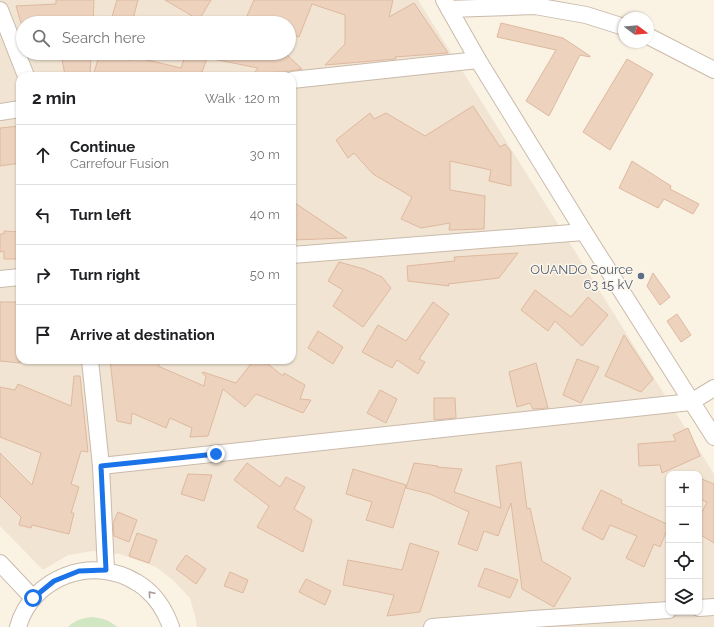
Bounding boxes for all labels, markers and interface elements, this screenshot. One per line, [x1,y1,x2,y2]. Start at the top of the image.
north arrow [618,12,654,48]
search box [16,16,296,60]
icon: search [30,27,52,49]
text: Search here [62,29,145,47]
text: 2 min [32,88,76,108]
text: Walk · 120 m [205,91,280,106]
text: Continue [70,138,135,156]
icon: ahead [32,144,54,166]
text: 30 m [250,147,280,162]
text: Carrefour Fusion [70,156,169,171]
icon: left [32,204,54,226]
text: Turn left [70,206,131,224]
text: 40 m [250,207,280,222]
place label: OUANDO Source 63 15 kV [530,262,633,292]
icon: right [32,264,54,286]
text: Turn right [70,266,140,284]
text: 50 m [250,267,280,282]
marker: OUANDO Source 63 15 kV [636,271,646,281]
icon: arrive [32,324,54,346]
text: Arrive at destination [70,326,215,344]
route end [207,445,225,463]
map controls [666,471,702,615]
button: + [666,471,702,507]
button: − [666,507,702,543]
button: locate [666,543,702,579]
button: layers [666,579,702,615]
route start [24,589,42,607]
one-way arrow [148,591,155,599]

